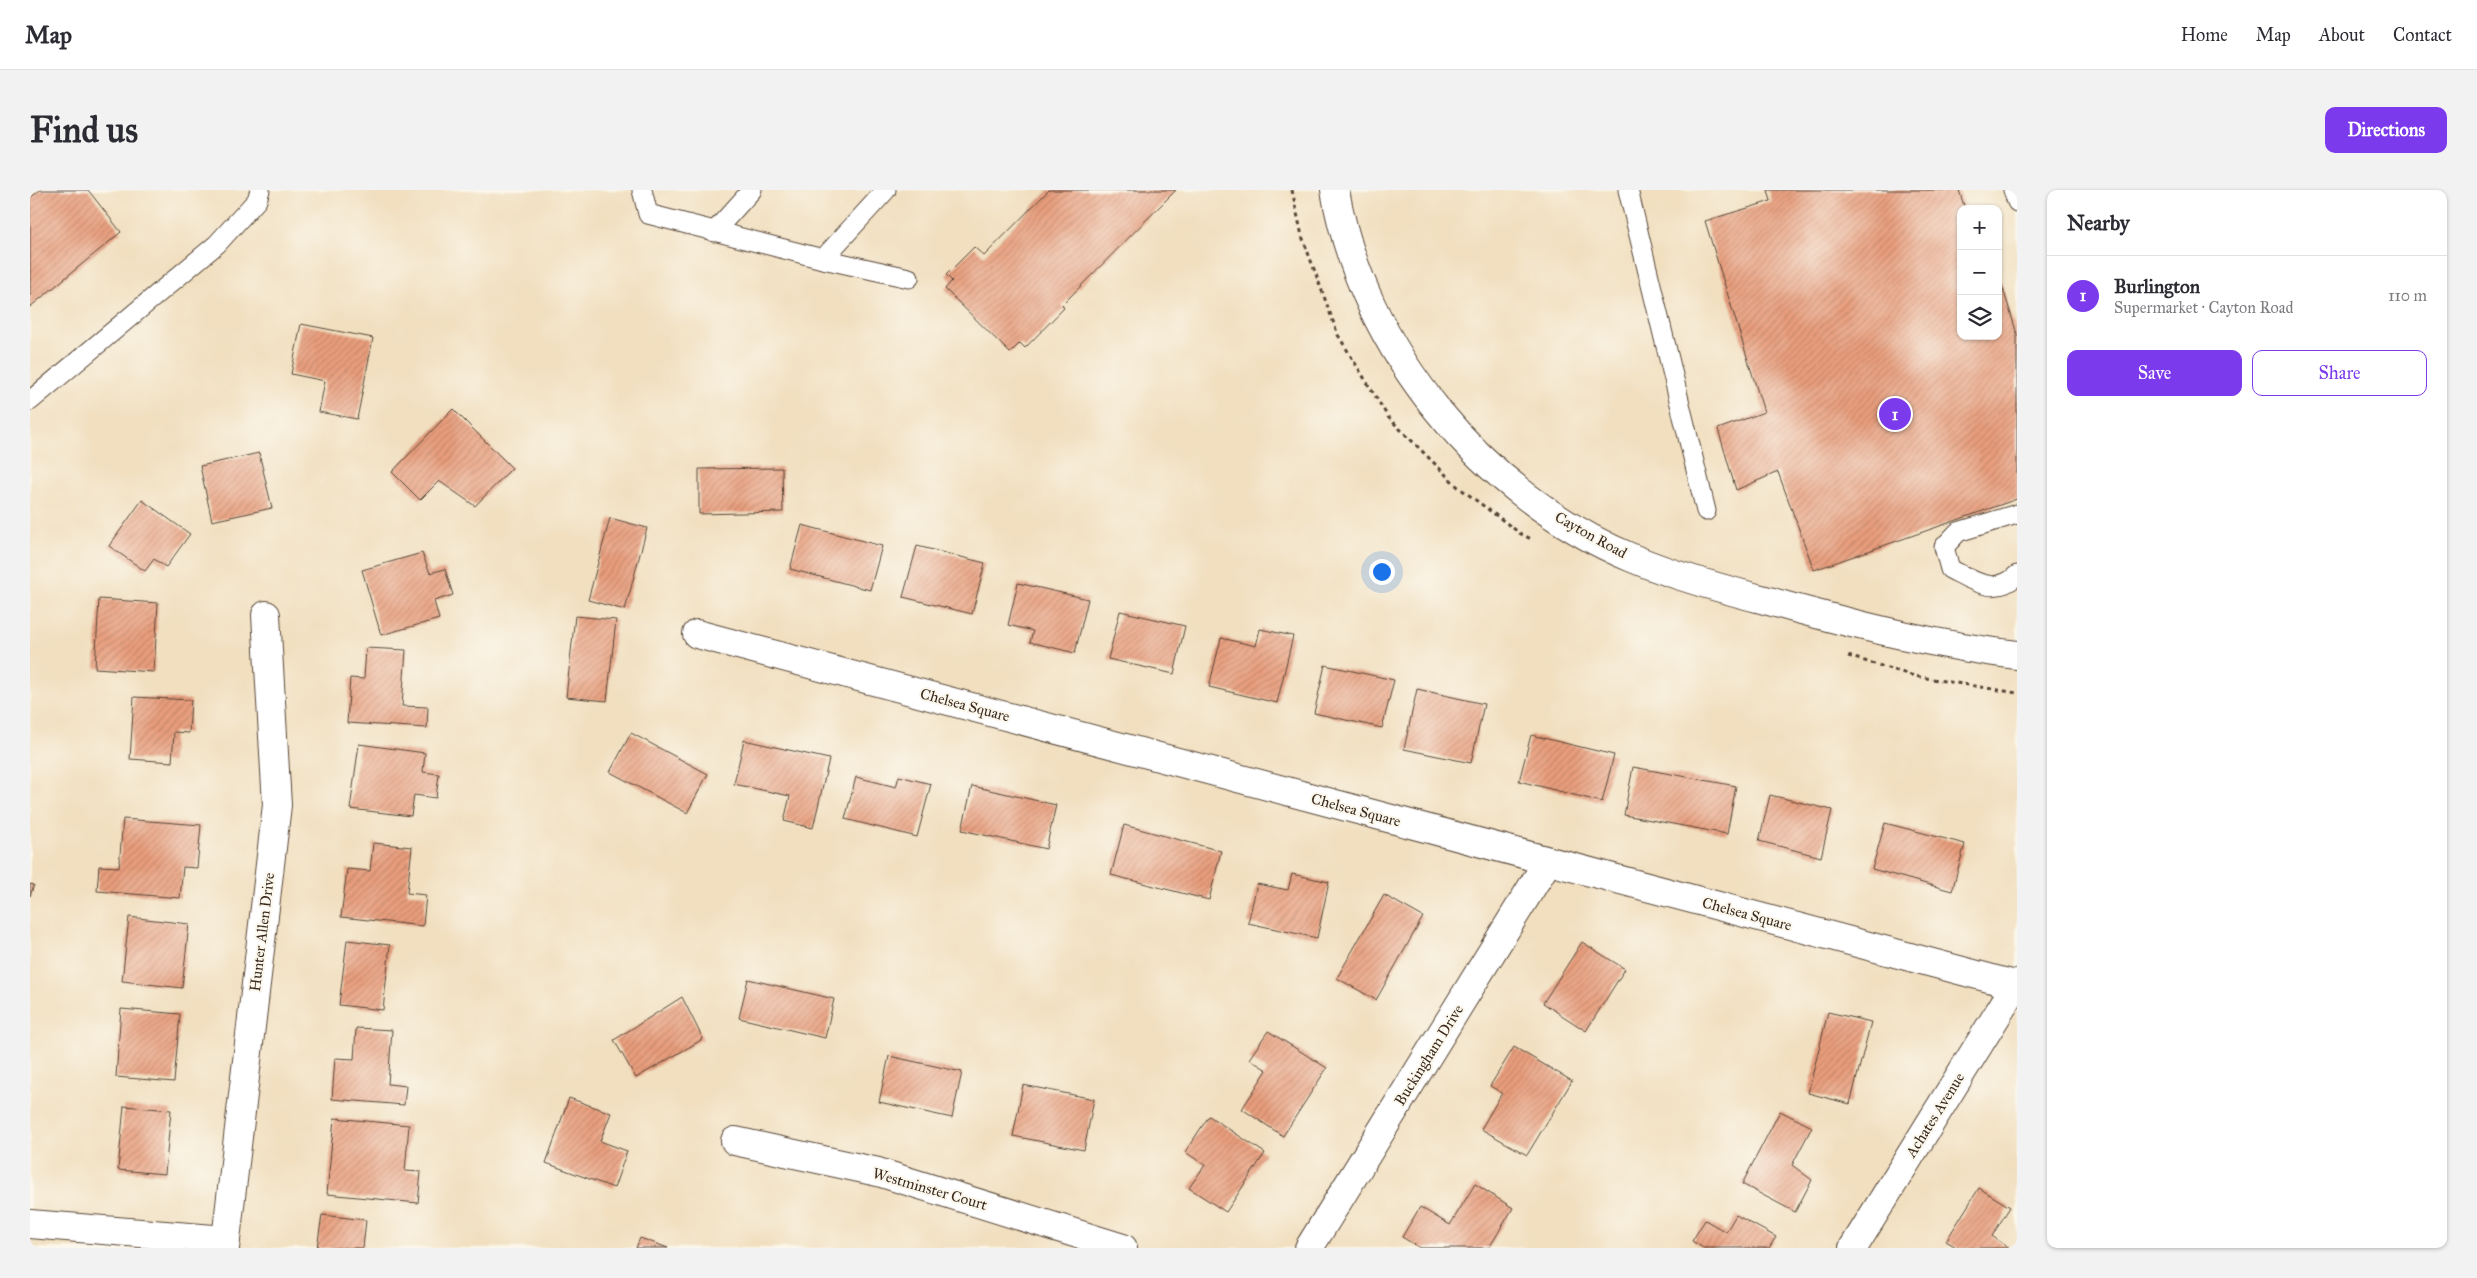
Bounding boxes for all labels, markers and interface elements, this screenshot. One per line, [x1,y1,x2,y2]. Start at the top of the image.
text: Map [25,20,72,50]
text: Home [2181,24,2228,46]
text: Map [2256,24,2291,46]
text: About [2319,24,2365,46]
text: Contact [2393,24,2452,46]
button: Directions [2325,107,2447,153]
text: Find us [30,109,138,152]
map controls [1957,205,2002,340]
button: + [1957,205,2002,250]
text: Nearby [2067,210,2130,236]
button: − [1957,250,2002,295]
text: Burlington [2114,275,2200,298]
text: 1 [2080,286,2086,305]
text: 110 m [2388,286,2427,305]
button: layers [1957,295,2002,340]
text: Supermarket · Cayton Road [2114,298,2294,317]
button: Save [2067,350,2242,396]
button: Share [2252,350,2427,396]
pin: 1 [1879,395,1911,433]
street label: Cayton Road [1552,508,1631,562]
your location [1369,559,1395,585]
street label: Chelsea Square [918,684,1012,727]
street label: Chelsea Square [1309,789,1403,832]
street label: Hunter Allen Drive [246,871,278,993]
street label: Chelsea Square [1700,893,1794,936]
street label: Buckingham Drive [1391,1001,1467,1109]
street label: Achates Avenue [1901,1069,1968,1161]
street label: Westminster Court [871,1164,990,1214]

